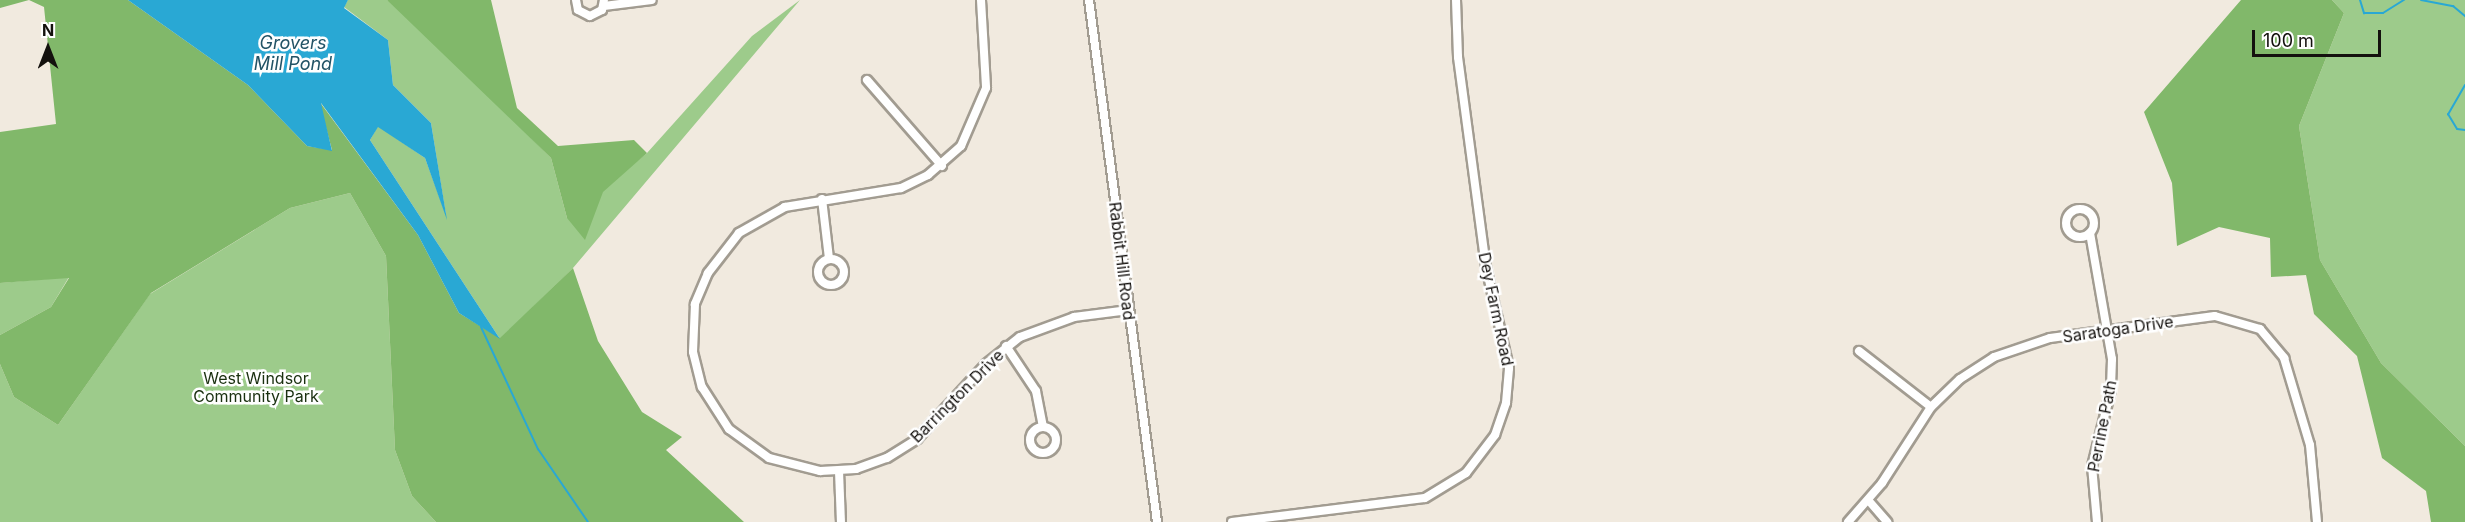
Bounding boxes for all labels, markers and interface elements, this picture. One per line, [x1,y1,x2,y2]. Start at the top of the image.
north arrow [18,18,78,78]
scale bar [2255,18,2384,56]
text: N [42,20,54,40]
text: 100 m [2263,30,2314,51]
water label: Grovers Mill Pond [254,33,332,76]
street label: Rabbit Hill Road [1105,201,1139,321]
street label: Dey Farm Road [1475,251,1517,367]
street label: Saratoga Drive [2061,312,2175,346]
street label: Barrington Drive [907,346,1007,446]
park label: West Windsor Community Park [193,368,319,406]
street label: Perrine Path [2084,378,2120,474]

